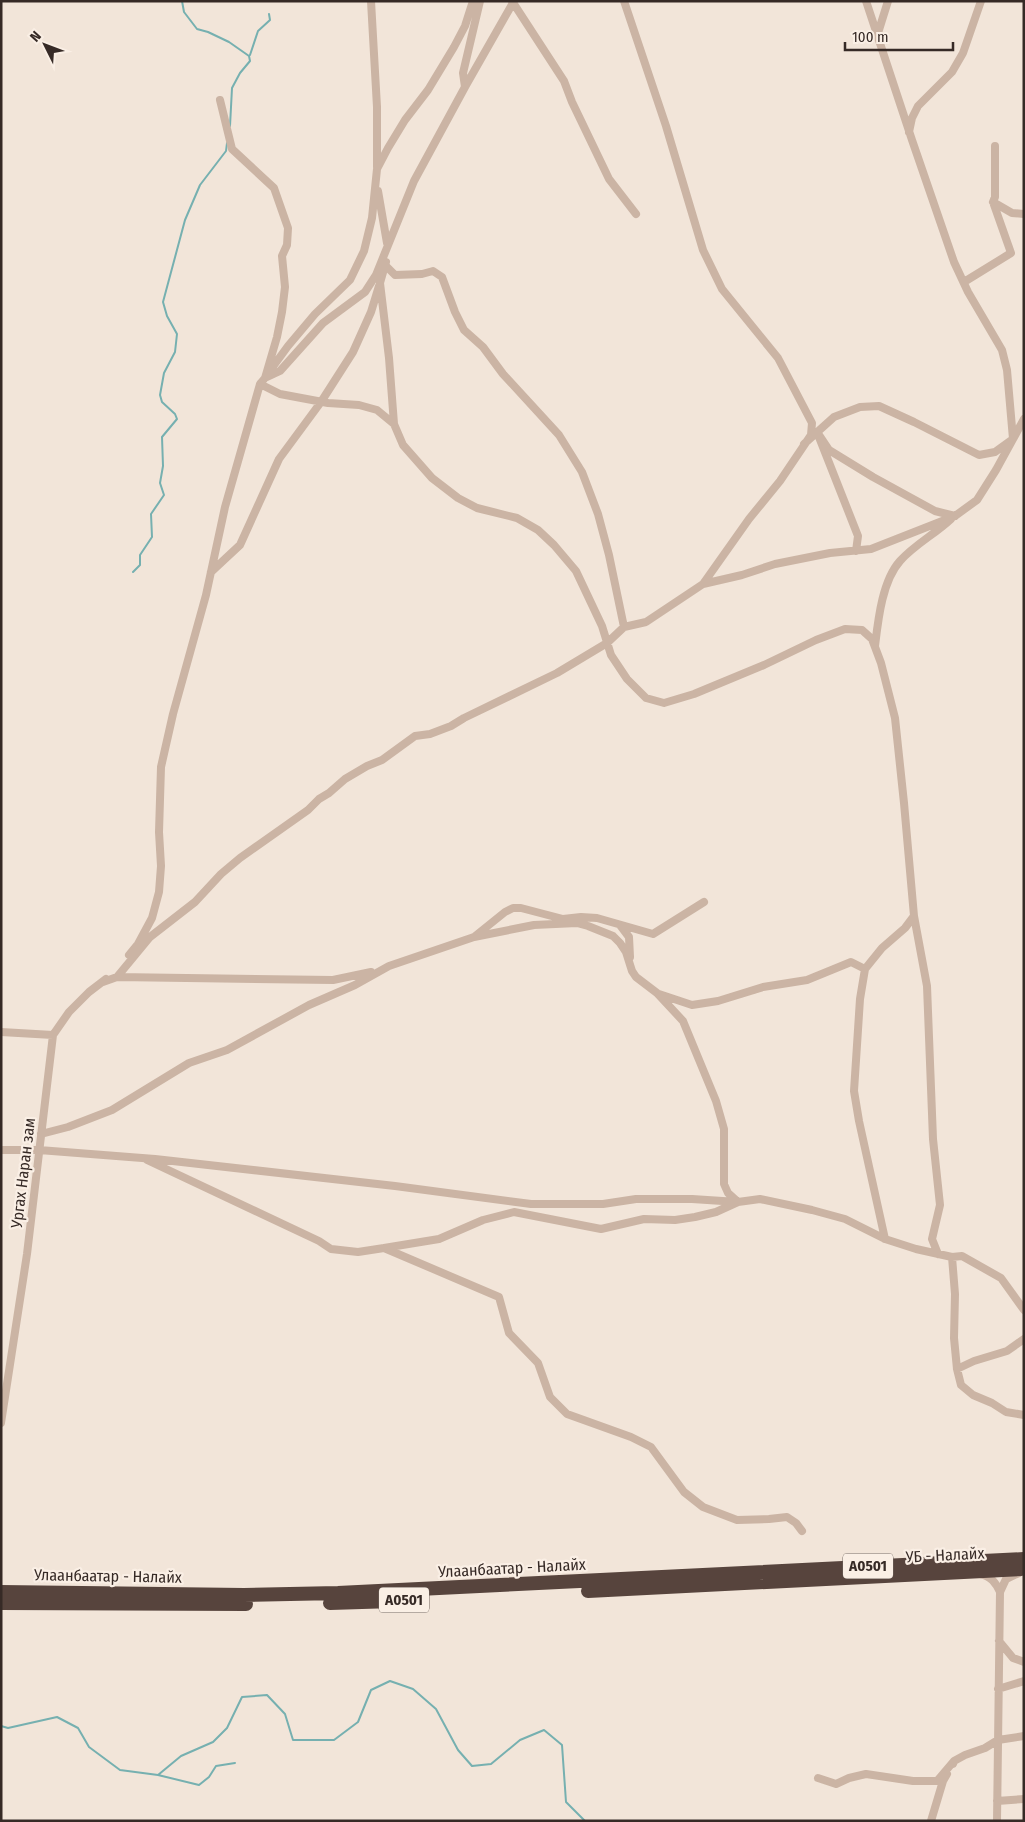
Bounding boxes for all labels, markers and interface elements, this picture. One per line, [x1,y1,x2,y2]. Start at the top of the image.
north arrow [20,20,70,70]
scale bar [845,20,952,52]
text: N [27,28,45,45]
text: 100 m [852,28,889,46]
street label: Ургах Наран зам [7,1117,39,1230]
street label: УБ - Налайх [904,1543,985,1567]
road number: A0501 [843,1554,893,1578]
street label: Улаанбаатар - Налайх [437,1555,586,1581]
street label: Улаанбаатар - Налайх [33,1565,182,1587]
road number: A0501 [379,1588,429,1612]

